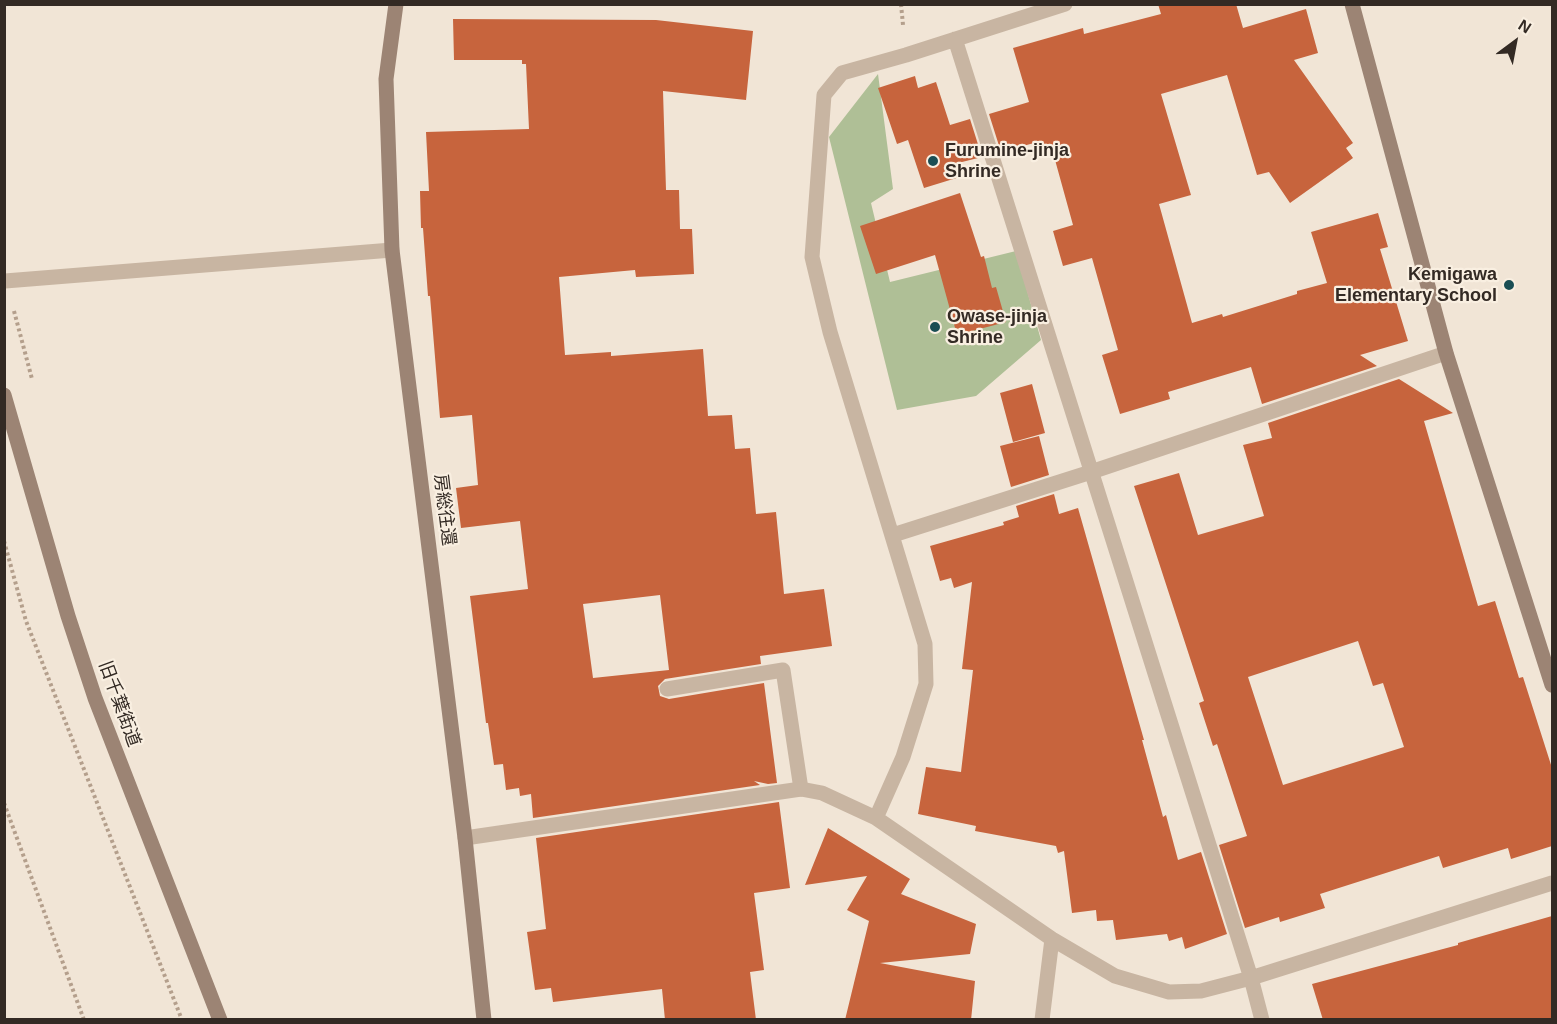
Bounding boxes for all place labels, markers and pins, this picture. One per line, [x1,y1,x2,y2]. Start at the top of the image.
place label: Furumine-jinja Shrine [945,140,1069,182]
marker: Furumine-jinja Shrine [926,154,940,168]
place label: Kemigawa Elementary School [1335,264,1497,306]
marker: Kemigawa Elementary School [1502,278,1516,292]
place label: Owase-jinja Shrine [947,306,1047,348]
marker: Owase-jinja Shrine [928,320,942,334]

